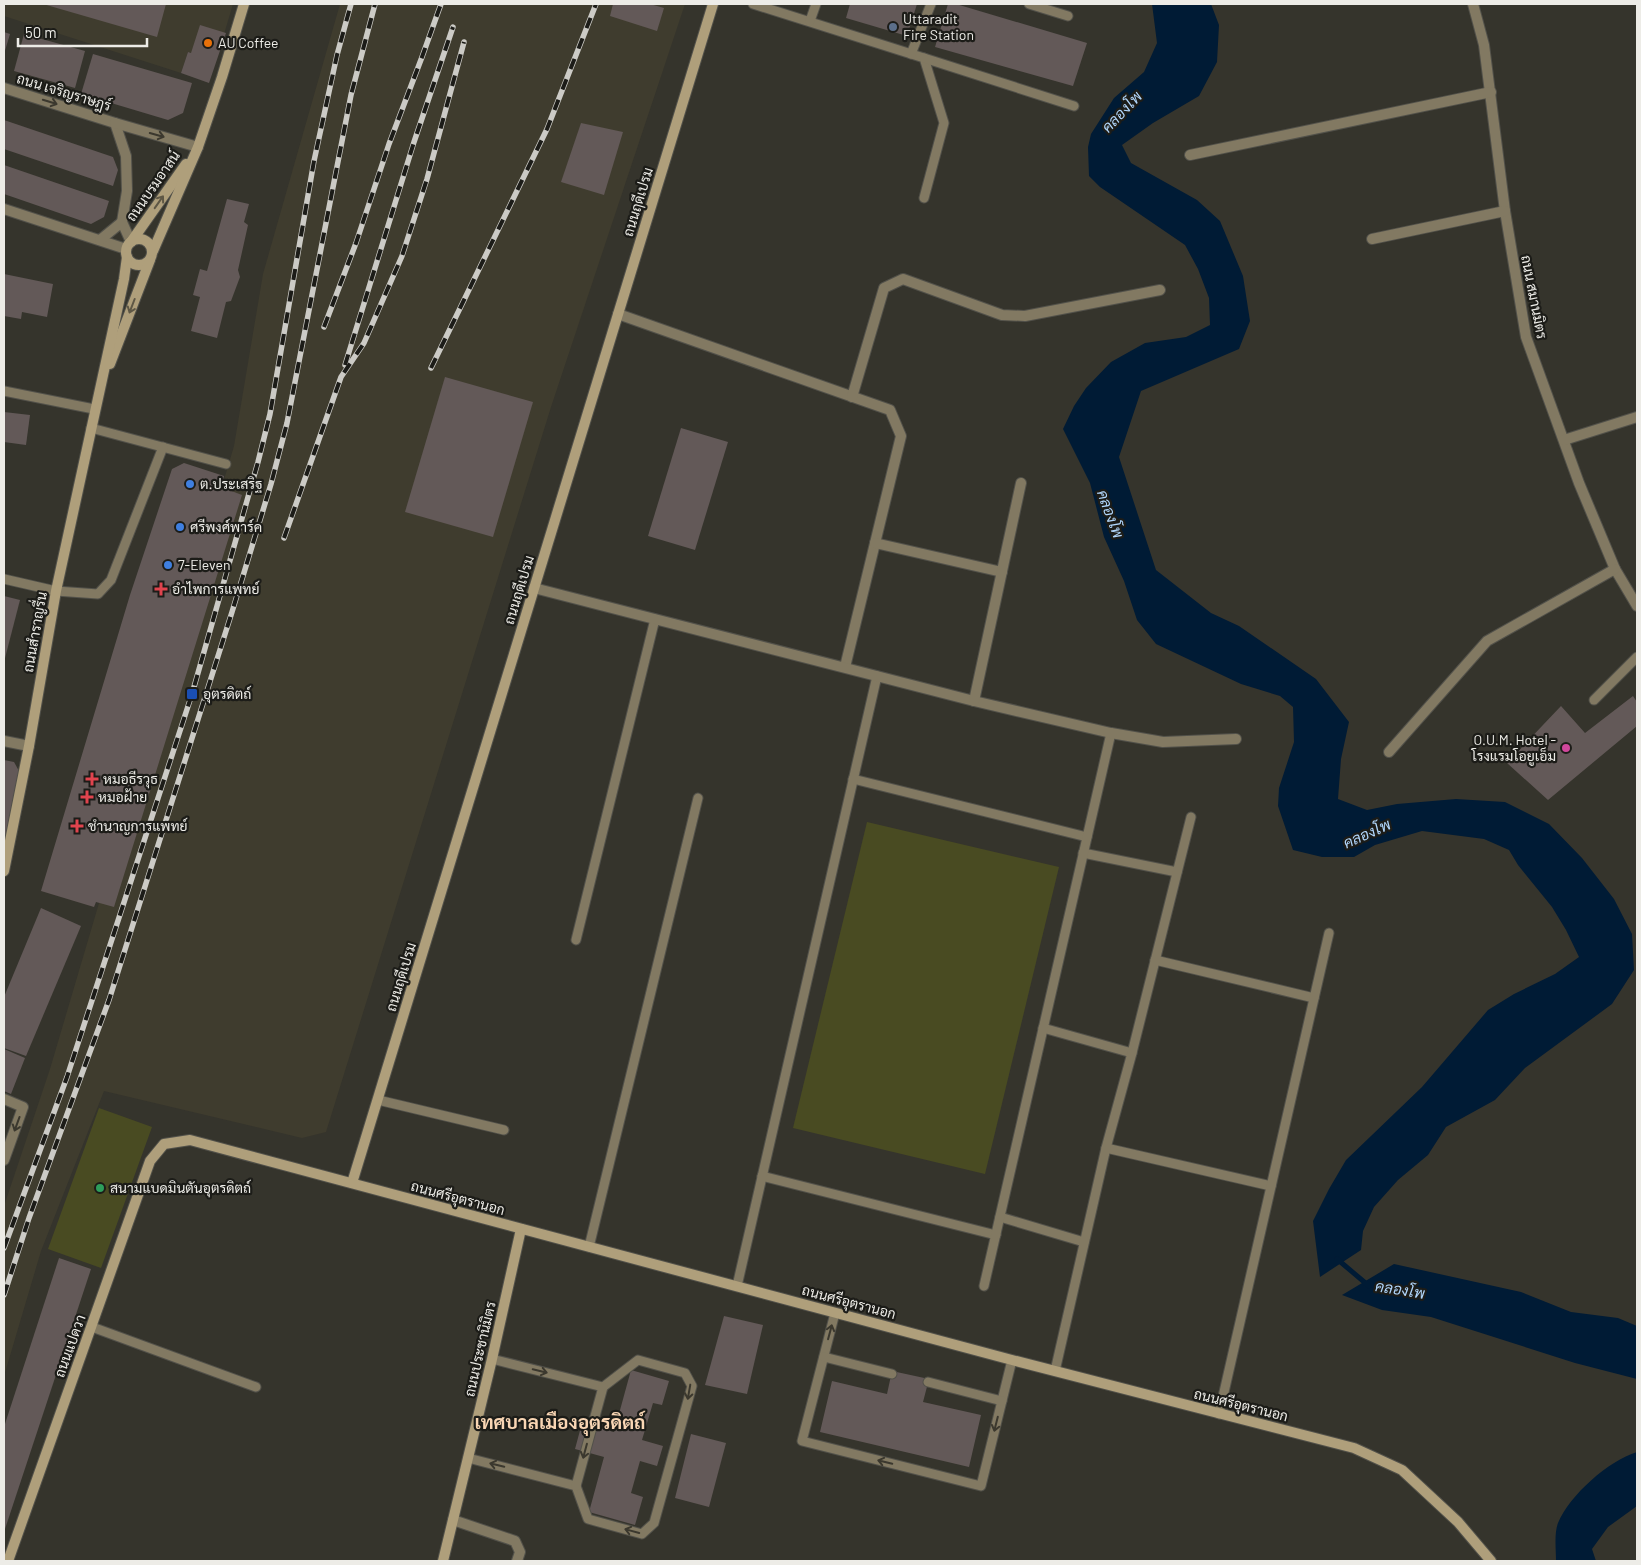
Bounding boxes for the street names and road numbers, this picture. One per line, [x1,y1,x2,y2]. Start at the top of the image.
street label: ถนน เจริญราษฎร์ [15,69,114,115]
street label: ถนนบรมอาสน์ [122,147,183,224]
street label: ถนนฤดีเปรม [619,165,657,239]
street label: ถนน สมานมิตร [1518,254,1551,340]
street label: ถนนฤดีเปรม [500,553,538,627]
street label: ถนนสำราญรื่น [16,590,51,674]
street label: ถนนฤดีเปรม [382,940,420,1014]
street label: ถนนศรีอุตรานอก [409,1177,507,1220]
street label: ถนนศรีอุตรานอก [800,1281,898,1324]
street label: ถนนประชานิมิตร [460,1299,499,1398]
street label: ถนนแปดวา [50,1312,89,1380]
street label: ถนนศรีอุตรานอก [1192,1385,1290,1426]

